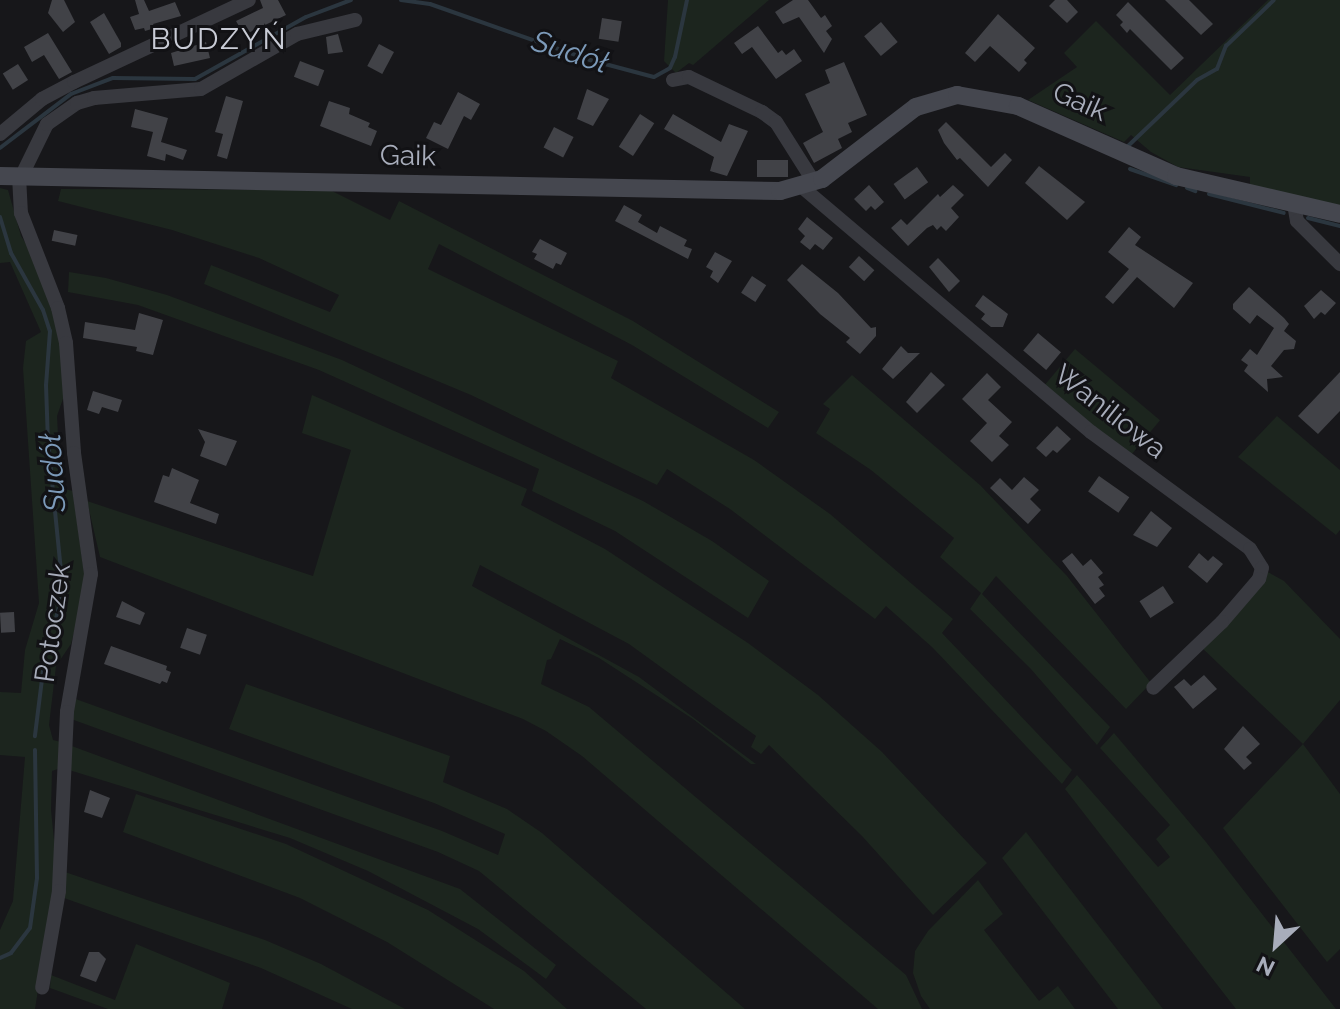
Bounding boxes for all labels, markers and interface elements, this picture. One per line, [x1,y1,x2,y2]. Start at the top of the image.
district label: BUDZYŃ [150,21,288,57]
water label: Sudół [527,23,613,81]
street label: Gaik [1047,75,1113,129]
street label: Gaik [380,139,436,173]
street label: Waniliowa [1047,358,1173,466]
water label: Sudół [32,433,74,513]
street label: Potoczek [28,561,78,685]
north arrow [1236,905,1316,985]
text: N [1252,951,1279,982]

